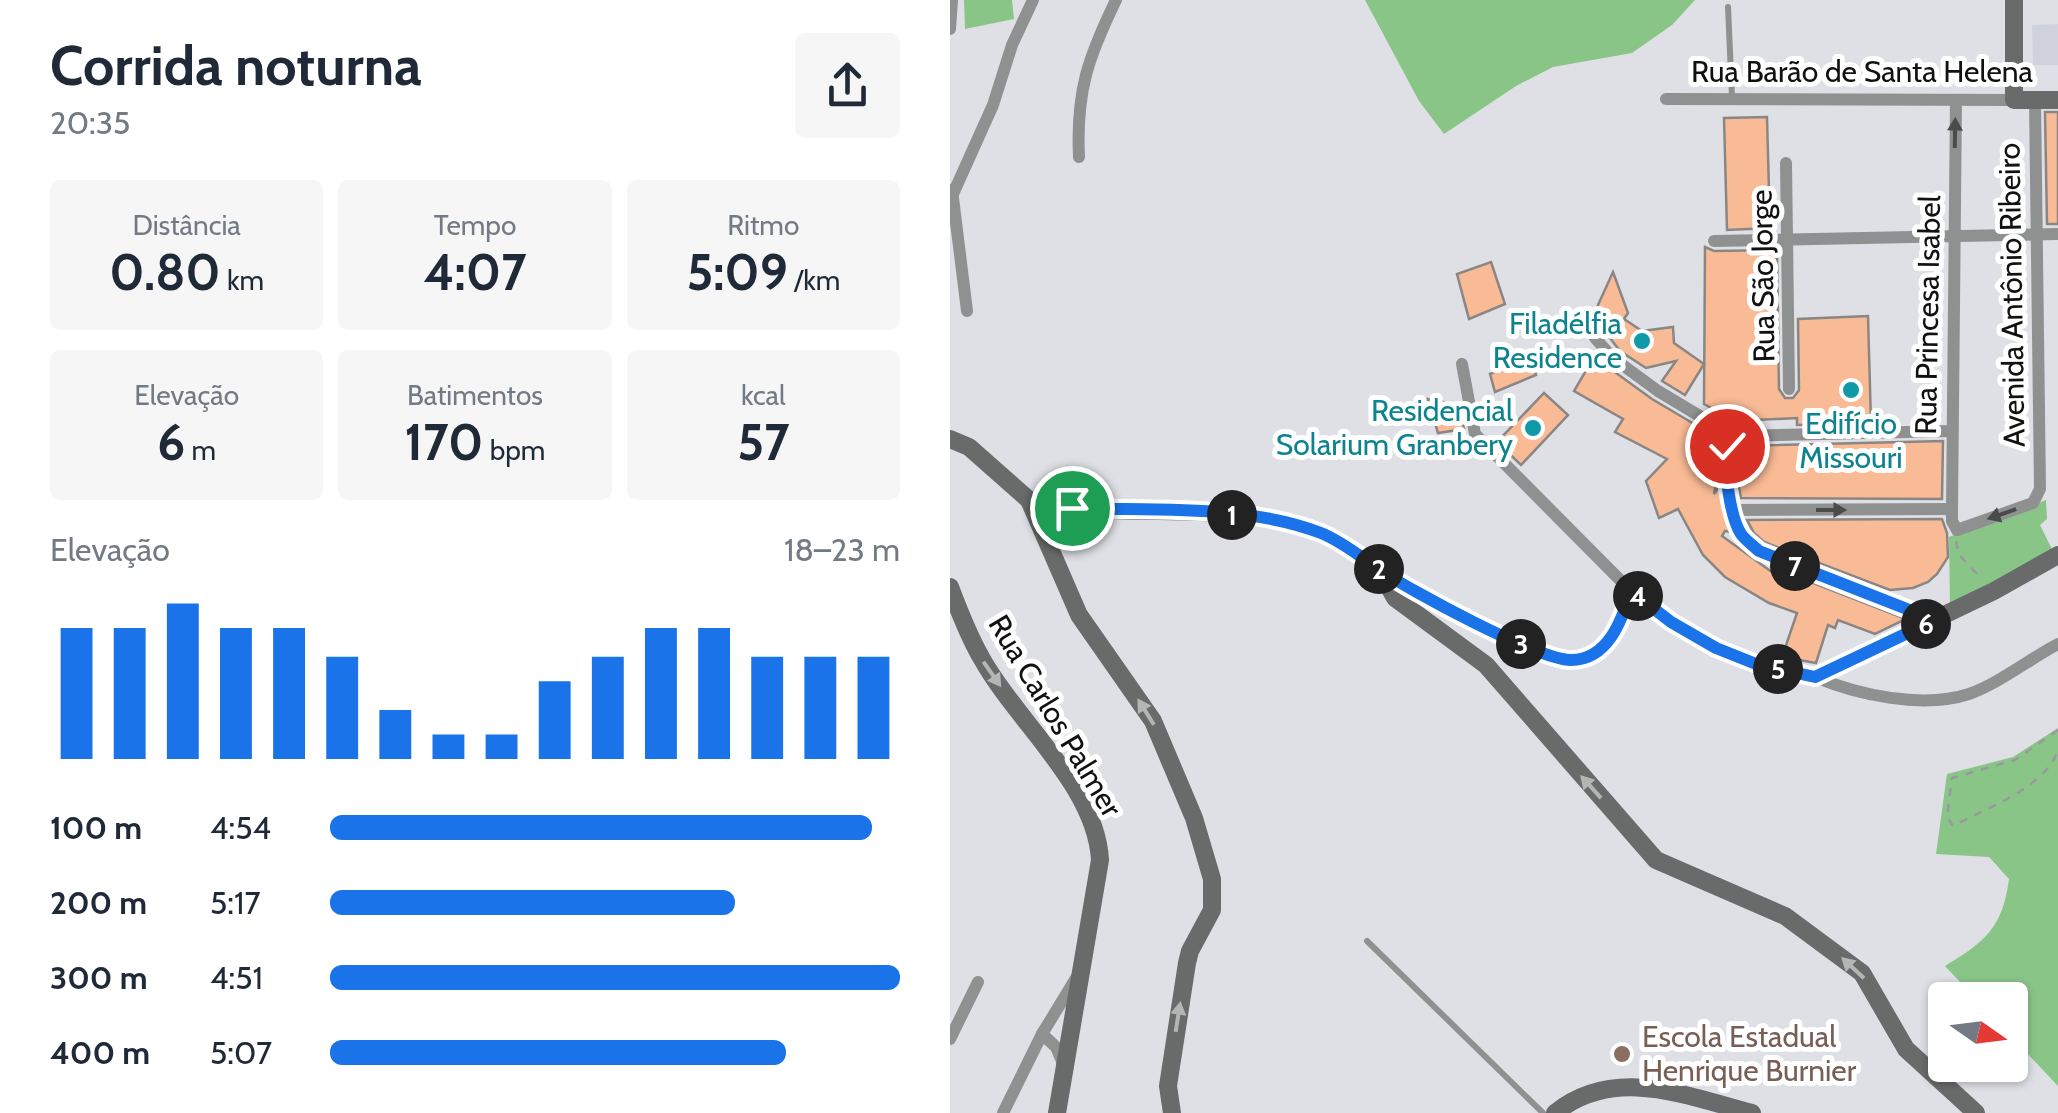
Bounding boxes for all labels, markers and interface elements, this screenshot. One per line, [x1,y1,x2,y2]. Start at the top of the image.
text: Corrida noturna [50,32,422,99]
button: share [795,33,900,138]
street label: Rua Barão de Santa Helena [1691,53,2034,90]
text: 20:35 [50,103,130,142]
one-way arrow [1948,117,1964,149]
street label: Avenida Antônio Ribeiro [1990,143,2033,447]
street label: Rua São Jorge [1742,189,1783,363]
street label: Rua Princesa Isabel [1907,195,1948,435]
text: Distância [133,208,241,242]
text: Tempo [434,208,516,242]
text: Ritmo [727,208,799,242]
text: 0.80 [109,242,221,303]
text: 4:07 [424,242,526,303]
text: 5:09 [686,242,788,303]
text: km [221,263,264,297]
text: /km [788,263,840,297]
place label: Filadélfia Residence [1493,305,1623,376]
marker: Filadélfia Residence [1631,330,1653,352]
text: Elevação [134,378,239,412]
text: Batimentos [407,378,543,412]
text: kcal [741,378,786,412]
marker: Edifício Missouri [1840,379,1862,401]
place label: Residencial Solarium Granbery [1276,392,1513,463]
pin [1685,404,1770,489]
place label: Edifício Missouri [1799,405,1903,476]
text: 6 [157,412,185,473]
text: 170 [405,412,483,473]
text: 57 [737,412,790,473]
marker: Residencial Solarium Granbery [1522,417,1544,439]
icon: check [1700,419,1755,474]
text: m [185,433,216,467]
text: bpm [483,433,545,467]
pin [1030,466,1115,551]
icon: arrive [1045,481,1100,536]
pin: 1 [1207,490,1257,540]
text: 1 [1227,498,1237,532]
one-way arrow [1815,502,1847,518]
one-way arrow [1987,507,2017,522]
text: Elevação [50,530,170,569]
text: 18–23 m [784,530,900,569]
pin: 7 [1770,541,1820,591]
pin: 2 [1354,544,1404,594]
text: 7 [1788,549,1802,583]
text: 2 [1372,552,1386,586]
pin: 4 [1613,571,1663,621]
text: 4 [1629,579,1647,613]
pin: 6 [1901,599,1951,649]
text: 6 [1918,607,1934,641]
street label: Rua Carlos Palmer [981,608,1131,824]
pin: 3 [1496,619,1546,669]
text: 3 [1513,627,1529,661]
pin: 5 [1753,644,1803,694]
text: 5 [1770,652,1786,686]
one-way arrow [982,661,1002,688]
one-way arrow [1138,698,1156,725]
one-way arrow [1580,774,1602,799]
text: 100 m [50,808,142,847]
text: 4:54 [210,808,271,847]
text: 200 m [50,883,147,922]
text: 5:17 [210,883,261,922]
one-way arrow [1842,957,1866,980]
text: 300 m [50,958,147,997]
text: 4:51 [210,958,263,997]
north arrow [1928,982,2028,1082]
map controls [1928,982,2028,1082]
one-way arrow [1171,1001,1187,1032]
place label: Escola Estadual Henrique Burnier [1642,1018,1857,1089]
text: 400 m [50,1033,150,1072]
text: 5:07 [210,1033,272,1072]
marker: Escola Estadual Henrique Burnier [1611,1043,1633,1065]

